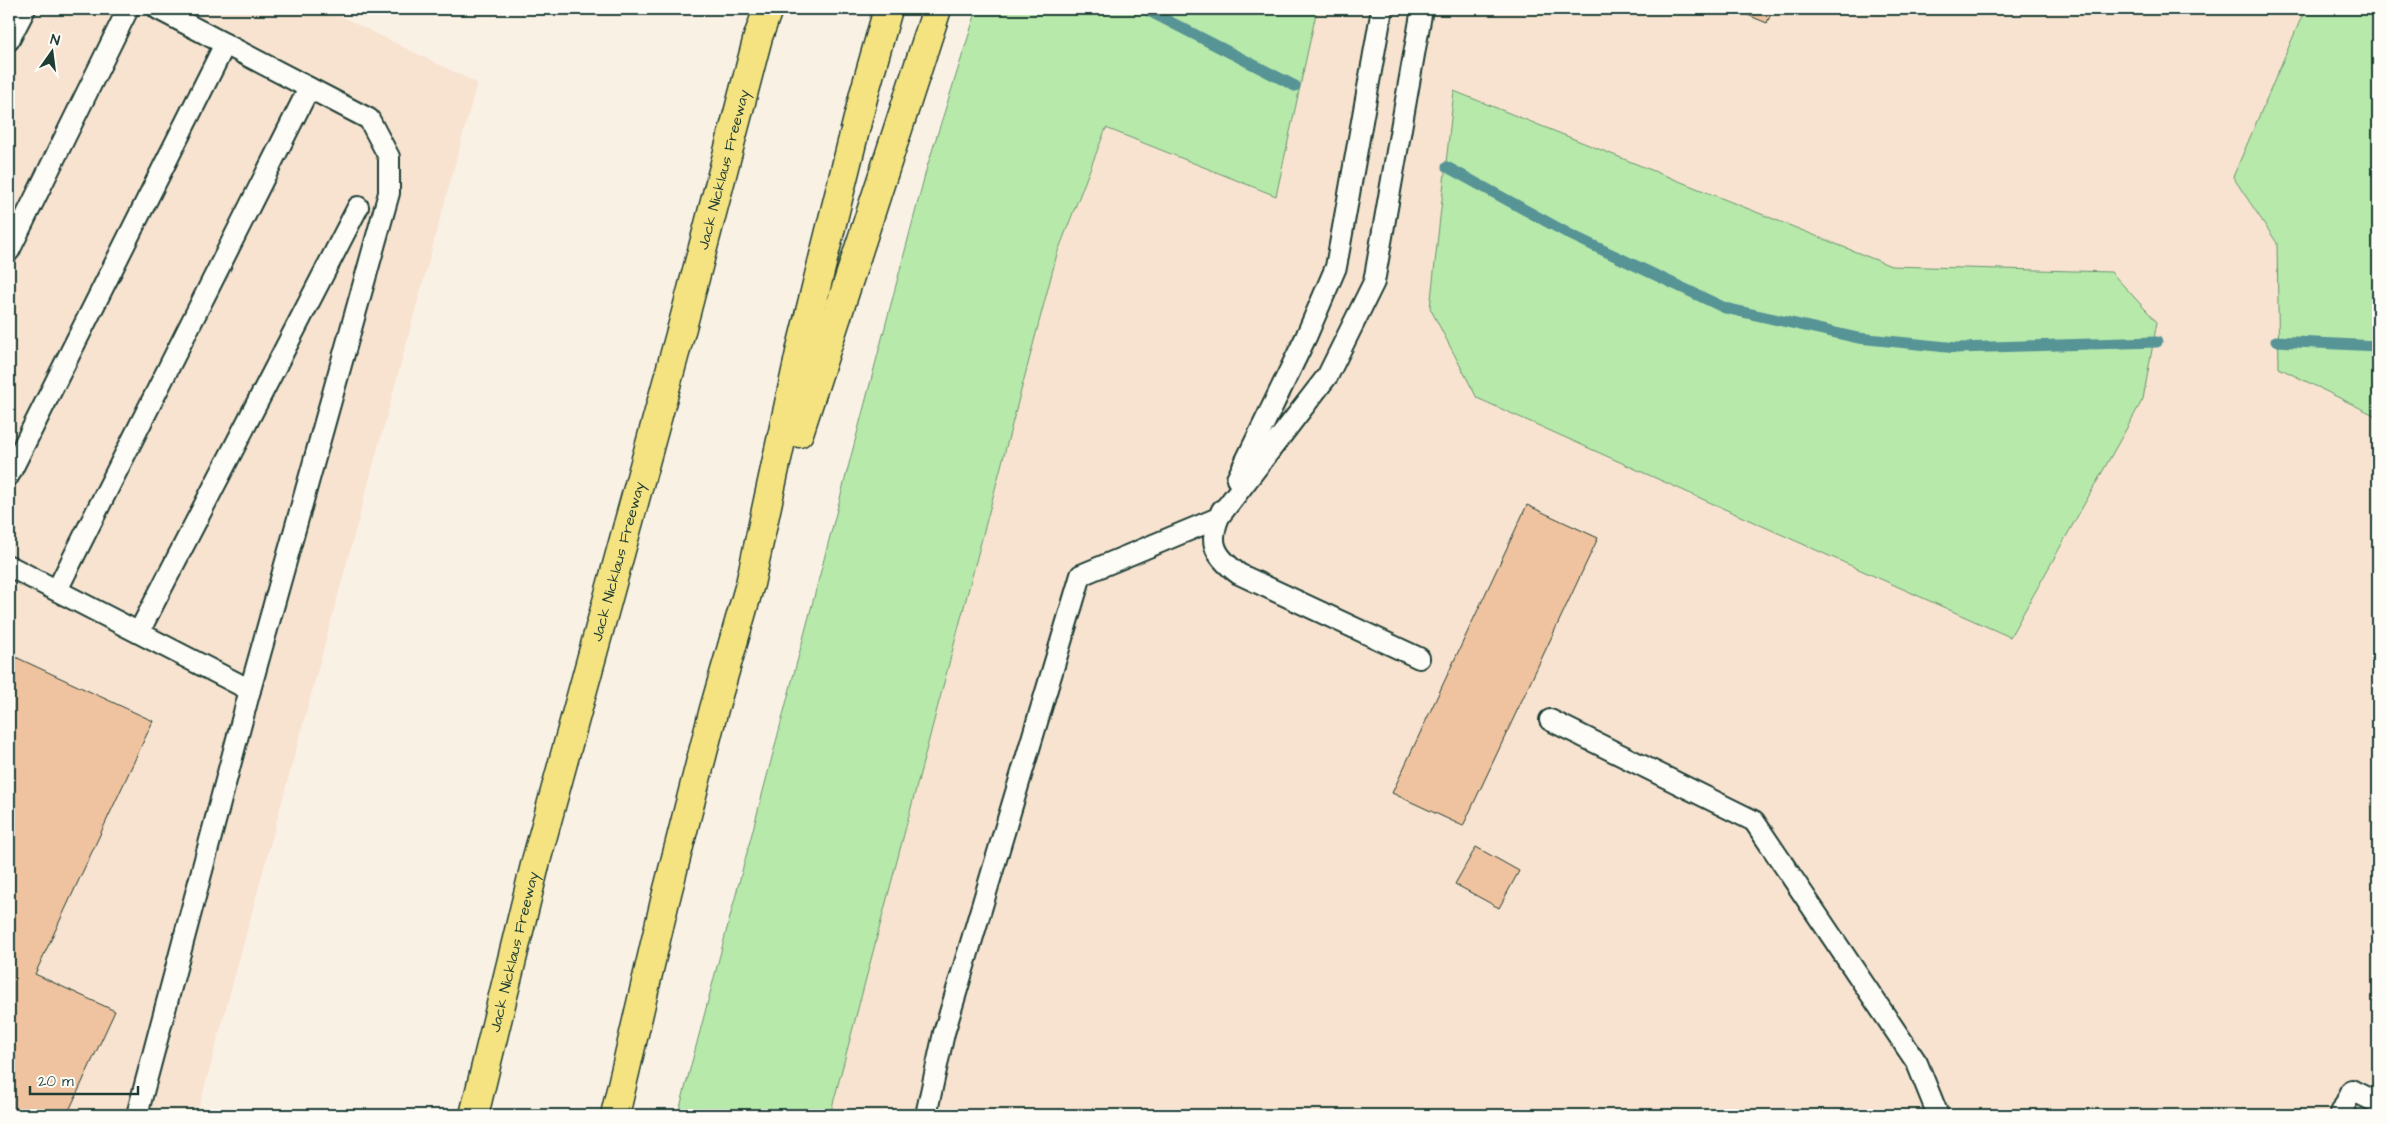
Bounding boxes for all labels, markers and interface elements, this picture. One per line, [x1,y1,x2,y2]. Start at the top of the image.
north arrow [28,28,78,78]
text: N [48,30,62,51]
street label: Jack Nicklaus Freeway [692,87,755,252]
street label: Jack Nicklaus Freeway [586,479,651,644]
street label: Jack Nicklaus Freeway [484,869,545,1034]
scale bar [30,1064,138,1096]
text: 20 m [38,1071,74,1092]

